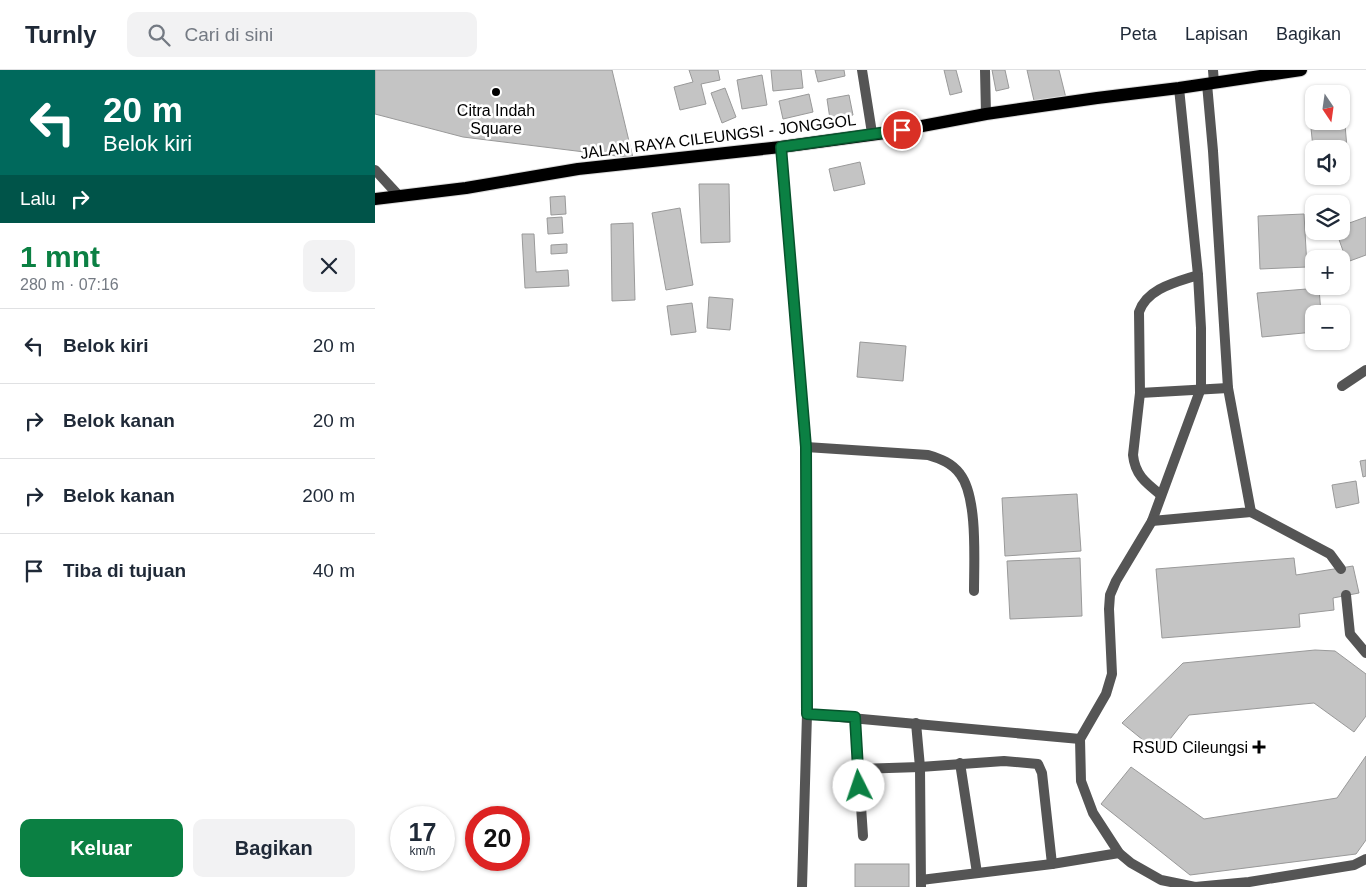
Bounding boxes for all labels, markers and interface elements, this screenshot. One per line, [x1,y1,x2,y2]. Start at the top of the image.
search box [127,12,477,57]
text: Turnly [25,21,97,48]
icon: search [145,21,173,49]
text: Cari di sini [185,24,273,45]
text: Peta [1120,24,1157,44]
text: Lapisan [1185,24,1248,44]
text: Bagikan [1276,24,1341,44]
north arrow [1305,85,1350,130]
map controls [1305,85,1350,350]
marker: Citra Indah Square [490,86,502,98]
icon: left [20,90,85,155]
text: 20 m [103,90,183,129]
place label: Citra Indah Square [457,102,535,137]
pin [881,109,923,151]
street label: JALAN RAYA CILEUNGSI - JONGGOL [579,111,857,162]
icon: arrive [888,116,916,144]
text: Belok kiri [103,131,192,156]
button: sound [1305,140,1350,185]
icon: right [66,185,94,213]
text: Lalu [20,188,56,209]
button: layers [1305,195,1350,240]
text: 1 mnt [20,240,100,273]
button: close [303,240,355,292]
button: + [1305,250,1350,295]
text: 280 m · 07:16 [20,276,119,293]
button: − [1305,305,1350,350]
icon: left [20,332,48,360]
text: Belok kiri [63,335,149,356]
text: 20 m [313,335,355,356]
icon: right [20,407,48,435]
text: Belok kanan [63,410,175,431]
text: 20 m [313,410,355,431]
icon: right [20,482,48,510]
text: Belok kanan [63,485,175,506]
text: 200 m [302,485,355,506]
icon: arrive [20,557,48,585]
text: Tiba di tujuan [63,560,186,581]
text: 40 m [313,560,355,581]
place label: RSUD Cileungsi [1132,739,1248,756]
marker: RSUD Cileungsi [1252,740,1266,754]
position arrow [832,759,884,811]
speed limit sign: 20 [465,806,530,871]
text: 17 [409,818,436,846]
button: Keluar [20,819,183,877]
button: Bagikan [193,819,355,877]
text: km/h [409,844,436,858]

